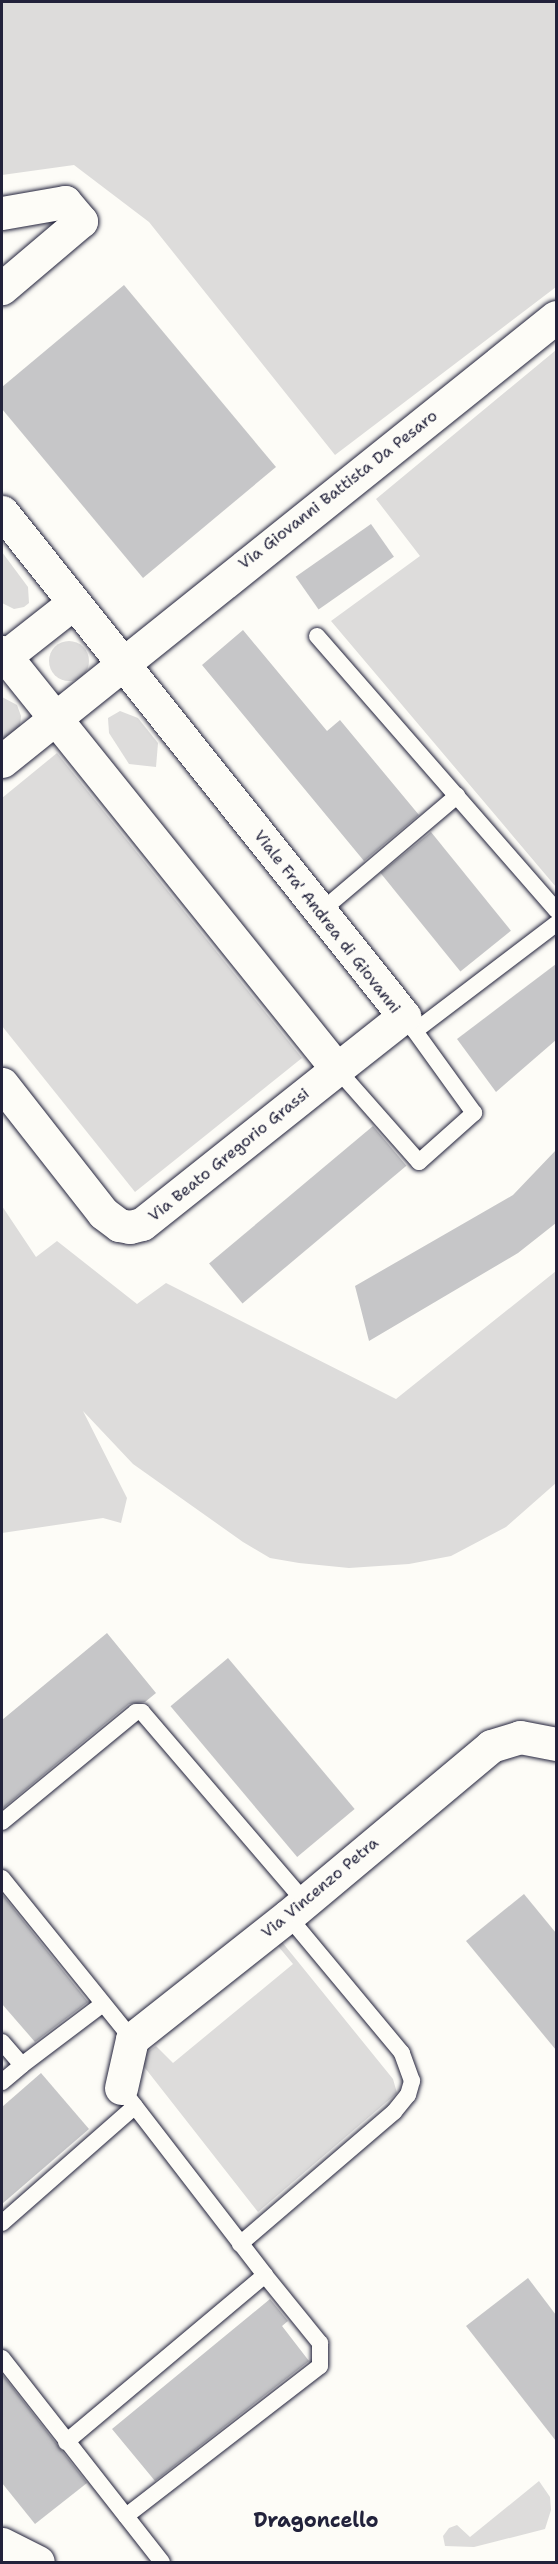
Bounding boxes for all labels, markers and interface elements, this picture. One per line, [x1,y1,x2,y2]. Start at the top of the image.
street label: Via Giovanni Battista Da Pesaro [235,406,441,574]
street label: Viale Fra' Andrea di Giovanni [249,827,405,1017]
street label: Via Beato Gregorio Grassi [145,1084,313,1226]
street label: Via Vincenzo Petra [258,1834,382,1942]
district label: Dragoncello [253,2508,379,2532]

